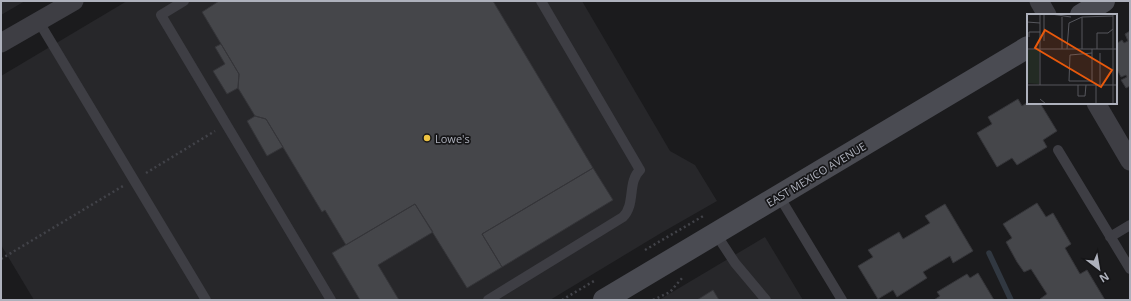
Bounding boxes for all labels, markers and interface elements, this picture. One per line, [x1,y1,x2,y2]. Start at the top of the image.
inset map [1027,14,1117,104]
place label: Lowe's [435,131,470,146]
marker: Lowe's [422,133,432,143]
street label: EAST MEXICO AVENUE [763,138,869,210]
north arrow [1079,249,1119,289]
text: N [1097,269,1112,287]

